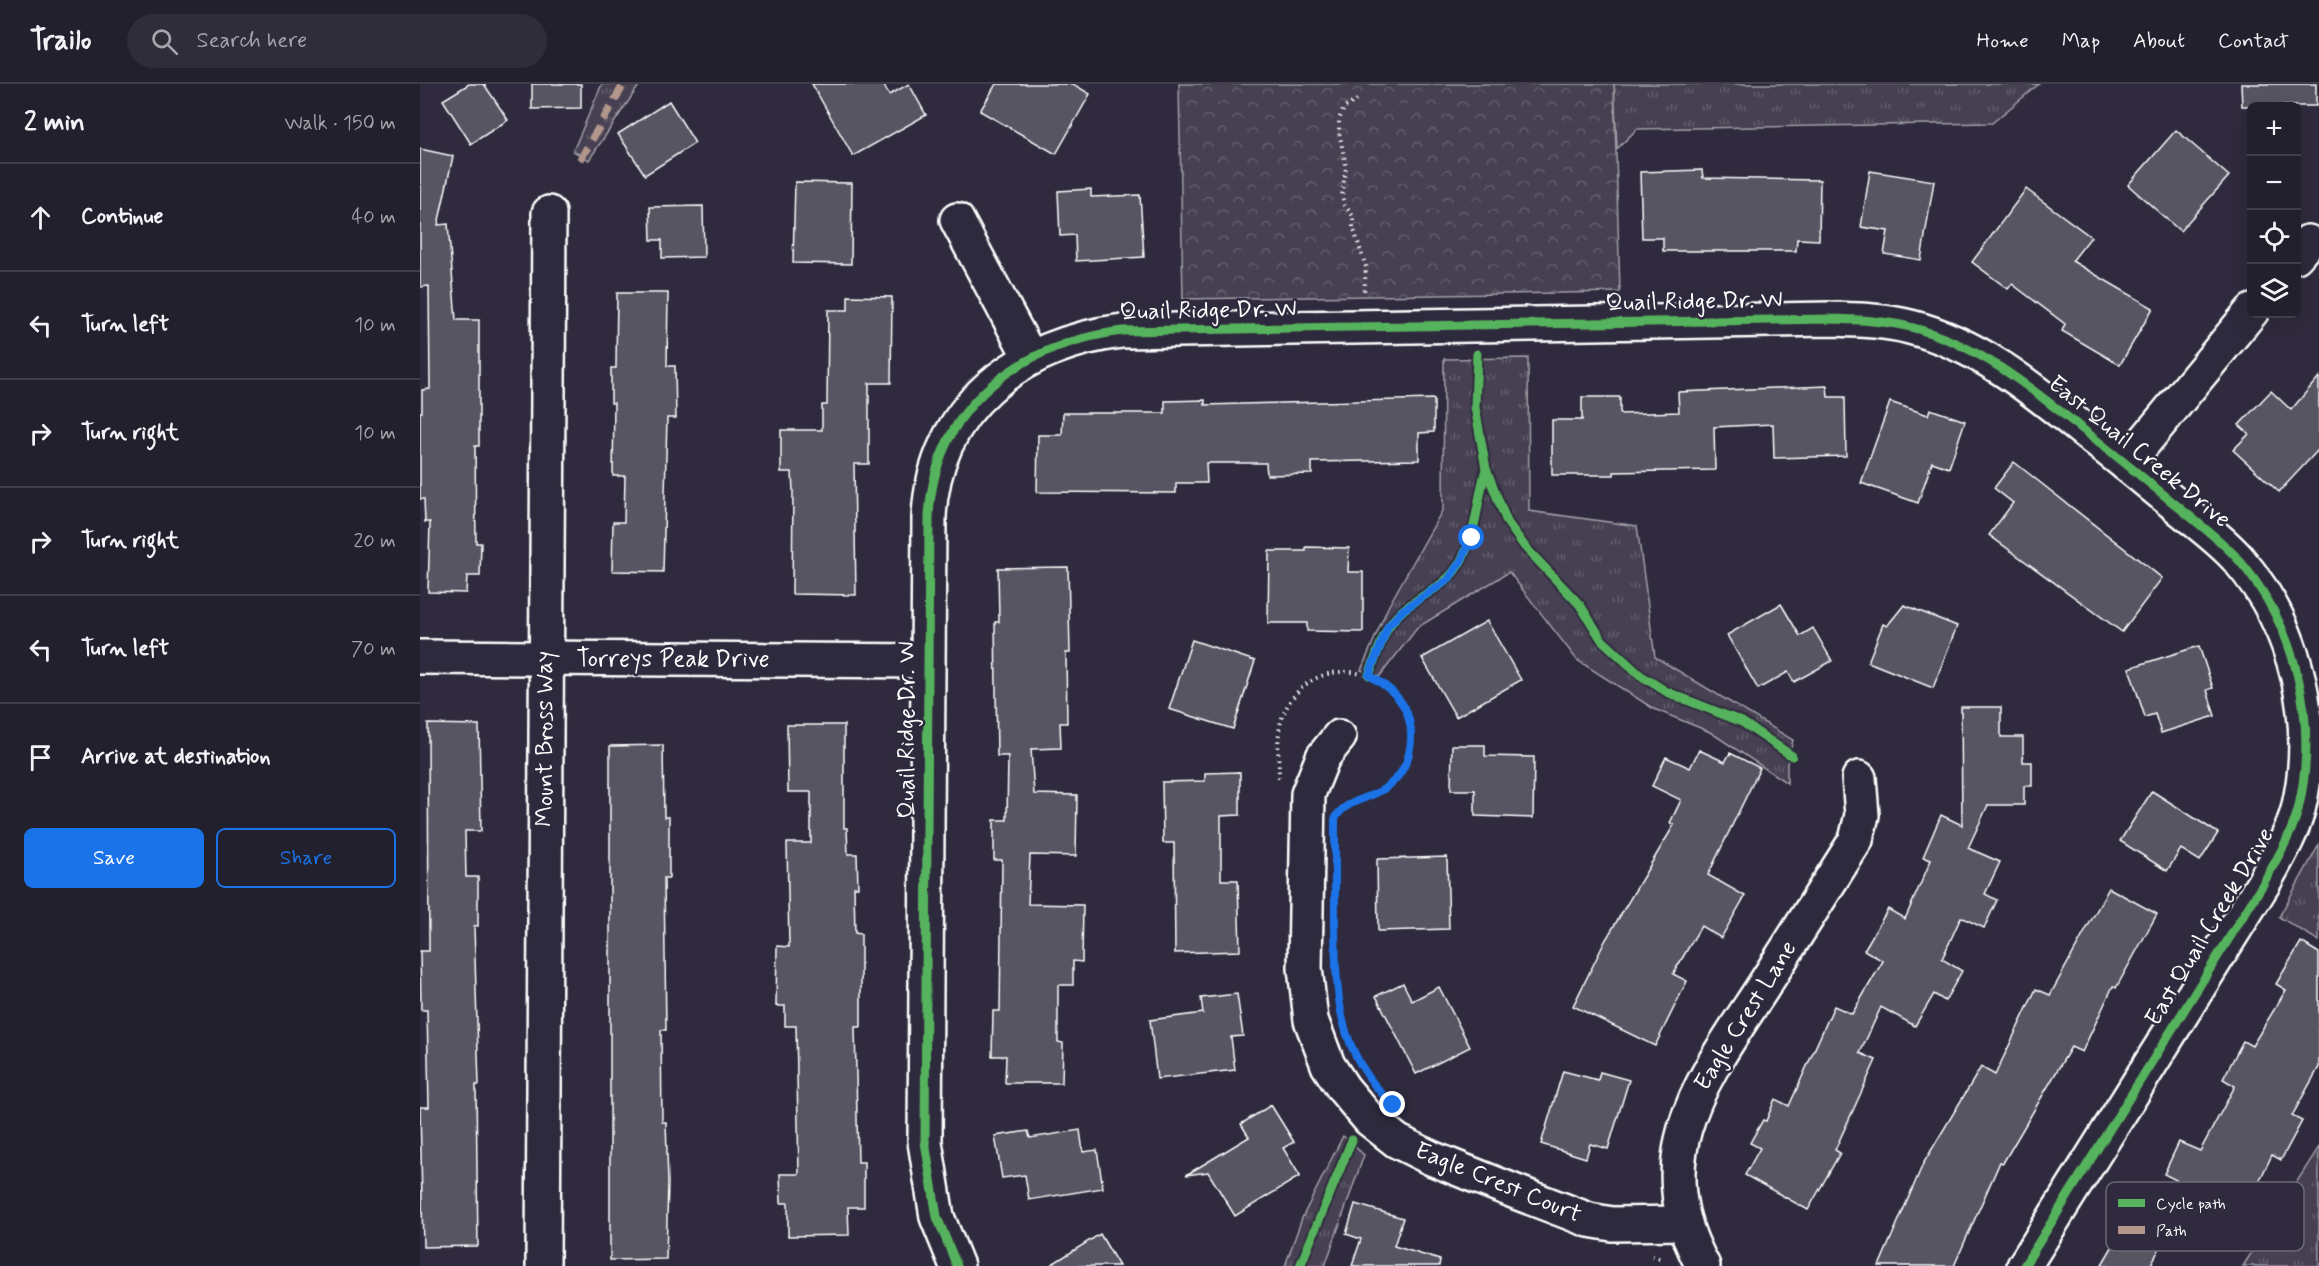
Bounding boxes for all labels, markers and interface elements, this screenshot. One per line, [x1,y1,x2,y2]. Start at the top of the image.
search box [127,14,547,68]
text: Trailo [30,23,91,60]
icon: search [148,25,181,58]
text: Search here [196,27,307,55]
text: Home [1977,27,2029,55]
text: Map [2062,27,2100,55]
text: About [2133,27,2185,55]
text: Contact [2218,27,2289,55]
map controls [2247,102,2301,318]
button: + [2247,102,2301,156]
text: 2 min [24,106,85,140]
text: Walk · 150 m [284,110,396,137]
button: − [2247,156,2301,210]
icon: ahead [24,201,57,234]
text: Continue [81,203,163,231]
text: 40 m [352,204,396,231]
button: locate [2247,210,2301,264]
button: layers [2247,264,2301,318]
street label: Quail Ridge Dr. W [1605,285,1783,319]
street label: Quail Ridge Dr. W [1119,294,1297,328]
icon: left [24,309,57,342]
text: Turn left [81,311,169,339]
text: 10 m [354,312,396,339]
street label: East Quail Creek Drive [2041,369,2237,535]
icon: right [24,417,57,450]
text: Turn right [81,419,179,447]
text: 10 m [354,420,396,447]
route start [1458,524,1484,550]
icon: right [24,525,57,558]
text: Turn right [81,527,179,555]
text: 20 m [353,528,396,555]
icon: left [24,633,57,666]
text: Turn left [81,635,169,663]
text: 70 m [351,636,396,663]
street label: Quail Ridge Dr. W [892,641,923,819]
street label: Torreys Peak Drive [576,644,770,675]
street label: Mount Bross Way [530,651,561,827]
icon: arrive [24,741,57,774]
text: Arrive at destination [81,743,271,771]
street label: East Quail Creek Drive [2138,822,2282,1032]
button: Save [24,828,204,888]
button: Share [216,828,396,888]
street label: Eagle Crest Lane [1688,935,1804,1097]
route end [1379,1091,1405,1117]
street label: Eagle Crest Court [1410,1135,1586,1231]
legend [2106,1182,2304,1251]
text: Cycle path [2156,1194,2226,1215]
text: Path [2156,1221,2187,1242]

